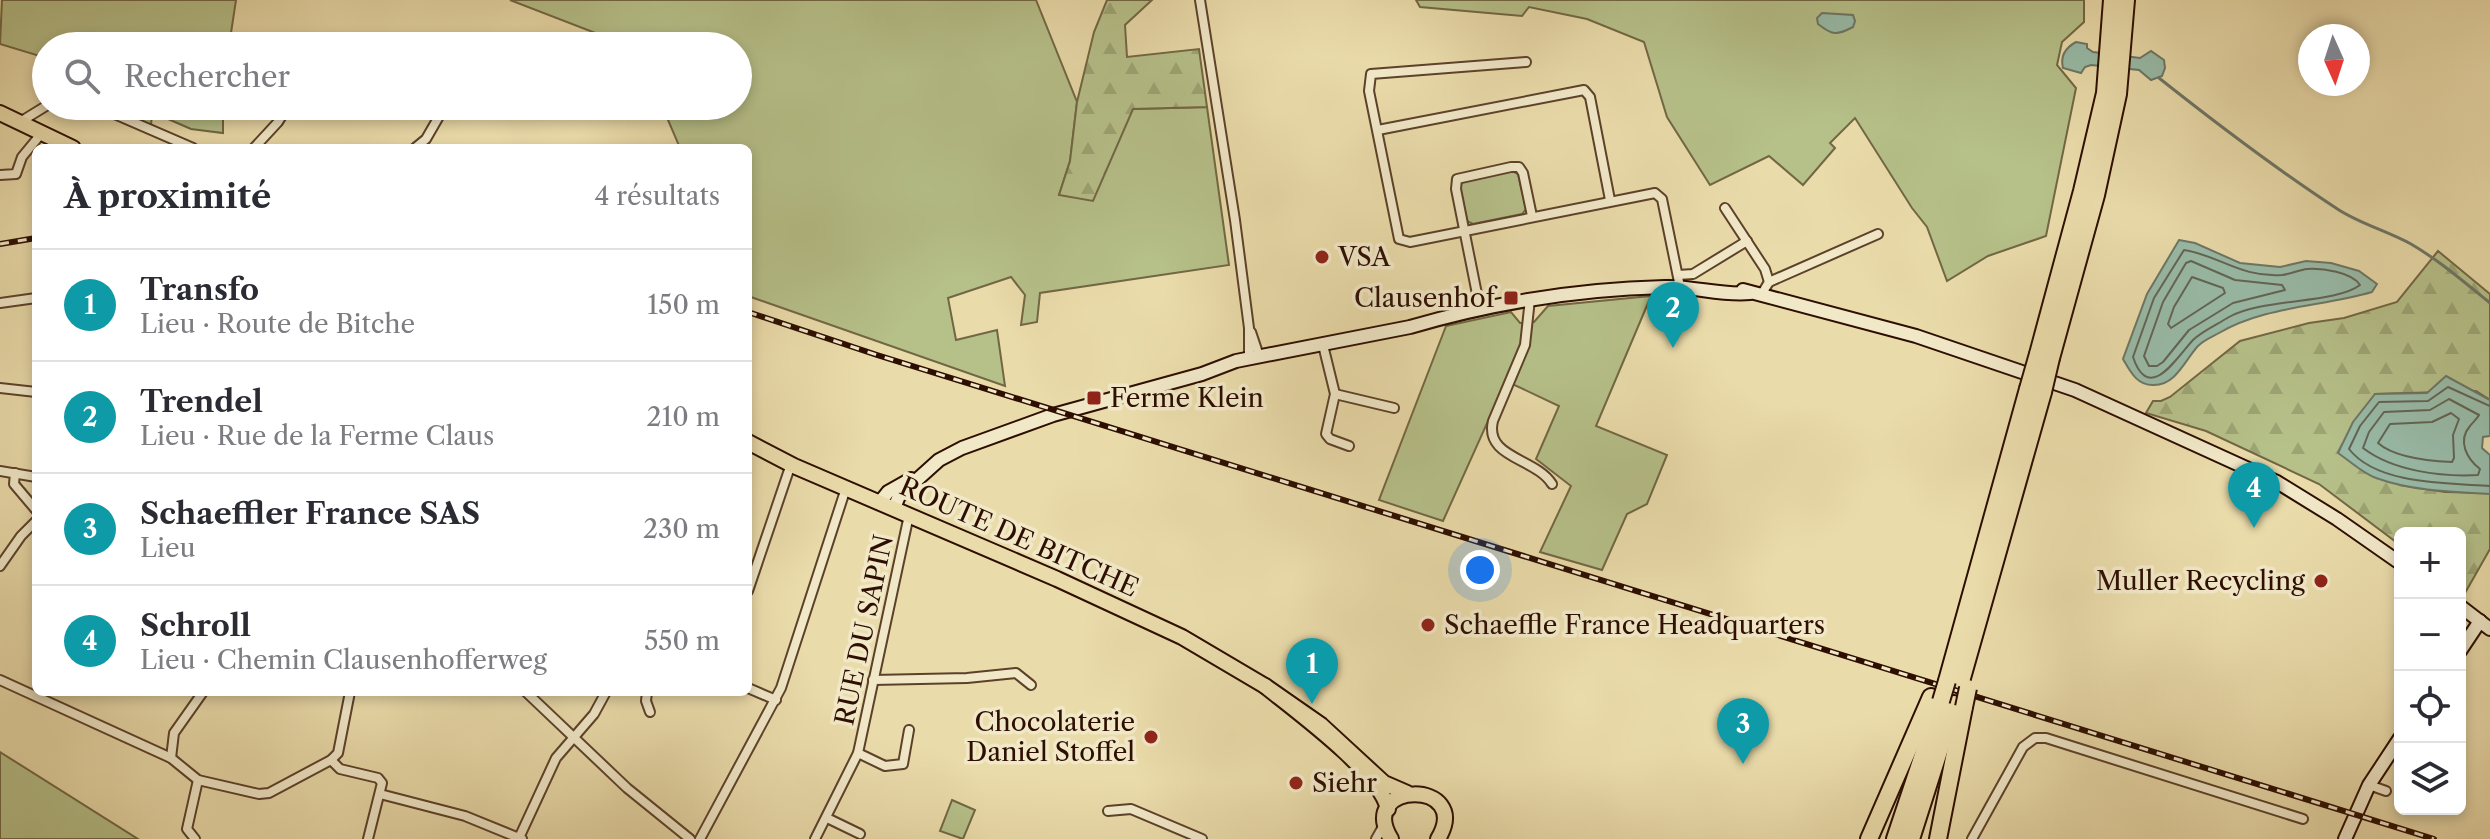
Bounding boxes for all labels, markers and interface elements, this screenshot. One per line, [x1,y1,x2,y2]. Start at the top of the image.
north arrow [2298,24,2370,96]
search box [32,32,752,120]
icon: search [60,54,104,98]
text: Rechercher [124,58,290,95]
text: À proximité [64,175,271,217]
text: 4 résultats [594,180,720,212]
place label: VSA [1337,241,1391,273]
marker: VSA [1313,248,1331,266]
text: Transfo [140,271,259,308]
place label: Clausenhof [1354,282,1498,314]
pin: 2 [1647,282,1699,348]
text: 1 [84,289,96,321]
text: 150 m [647,289,720,321]
marker: Clausenhof [1502,289,1520,307]
text: Lieu · Route de Bitche [140,308,415,340]
place label: Ferme Klein [1110,382,1264,414]
text: Trendel [140,383,263,420]
marker: Ferme Klein [1085,389,1103,407]
text: 2 [82,401,98,433]
text: 210 m [647,401,720,433]
text: Lieu · Rue de la Ferme Claus [140,420,494,452]
pin: 4 [2228,462,2280,528]
street label: ROUTE DE BITCHE [895,470,1143,604]
text: Schaeffler France SAS [140,495,480,532]
text: 3 [83,513,97,545]
text: 230 m [643,513,720,545]
map controls [2394,527,2466,815]
button: + [2394,527,2466,599]
text: Lieu [140,532,196,564]
street label: RUE DU SAPIN [828,532,900,728]
your location [1460,550,1500,590]
place label: Muller Recycling [2096,565,2305,597]
marker: Muller Recycling [2312,572,2330,590]
button: − [2394,599,2466,671]
text: Schroll [140,607,251,644]
place label: Schaeffle France Headquarters [1444,609,1825,641]
marker: Schaeffle France Headquarters [1419,616,1437,634]
text: 4 [82,625,98,657]
text: 550 m [644,625,720,657]
pin: 1 [1286,638,1338,704]
text: Lieu · Chemin Clausenhofferweg [140,644,547,676]
button: locate [2394,671,2466,743]
pin: 3 [1717,698,1769,764]
place label: Chocolaterie Daniel Stoffel [966,706,1135,768]
marker: Chocolaterie Daniel Stoffel [1142,728,1160,746]
button: layers [2394,743,2466,815]
place label: Siehr [1312,767,1377,799]
marker: Siehr [1287,774,1305,792]

